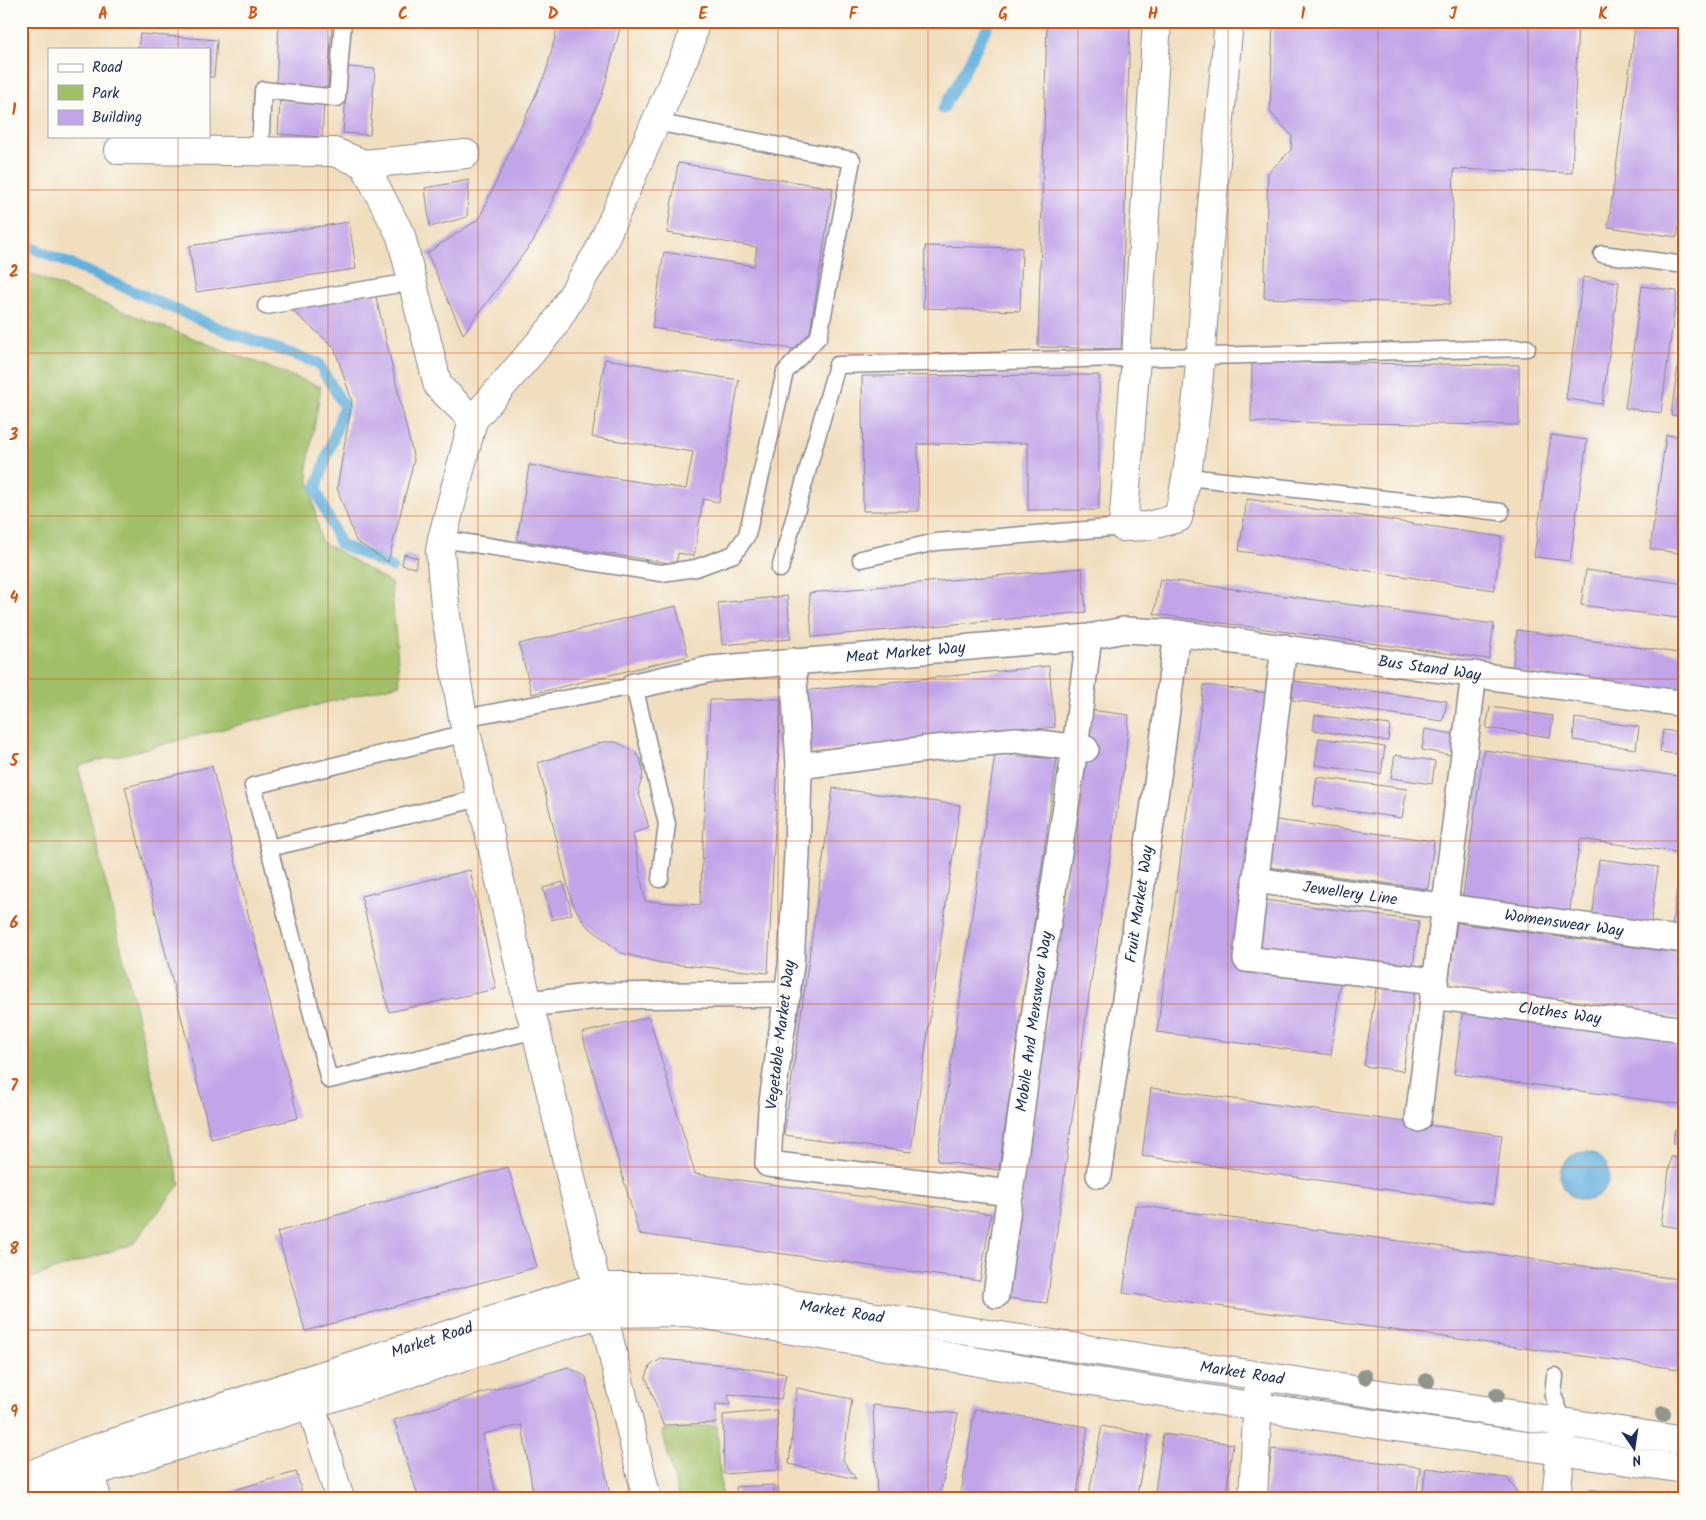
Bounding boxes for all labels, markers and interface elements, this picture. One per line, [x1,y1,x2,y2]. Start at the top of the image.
text: A [98,2,108,27]
text: B [248,2,258,27]
text: C [398,2,408,27]
text: D [548,2,559,27]
text: E [699,2,709,27]
text: F [849,2,859,27]
text: G [998,2,1008,27]
text: H [1148,2,1158,27]
text: I [1301,2,1306,27]
text: J [1449,2,1458,27]
text: K [1598,2,1608,27]
legend [48,48,210,138]
text: Road [92,56,123,80]
text: Park [92,82,120,106]
text: 1 [12,98,17,123]
text: Building [92,106,142,130]
text: 2 [9,260,19,285]
text: 3 [9,423,19,448]
text: 4 [10,586,19,611]
street label: Meat Market Way [844,635,967,670]
street label: Bus Stand Way [1376,649,1483,688]
text: 5 [9,749,20,774]
street label: Fruit Market Way [1118,843,1160,964]
street label: Jewellery Line [1301,874,1399,912]
street label: Womenswear Way [1503,902,1626,944]
text: 6 [10,911,19,936]
street label: Mobile And Menswear Way [1009,929,1059,1114]
street label: Vegetable Market Way [759,958,803,1111]
street label: Clothes Way [1517,995,1603,1031]
text: 7 [10,1074,18,1099]
text: 8 [9,1237,19,1262]
street label: Market Road [798,1293,887,1331]
street label: Market Road [388,1315,477,1365]
street label: Market Road [1198,1354,1287,1392]
text: 9 [10,1400,18,1425]
north arrow [1608,1422,1658,1472]
text: N [1630,1448,1643,1471]

